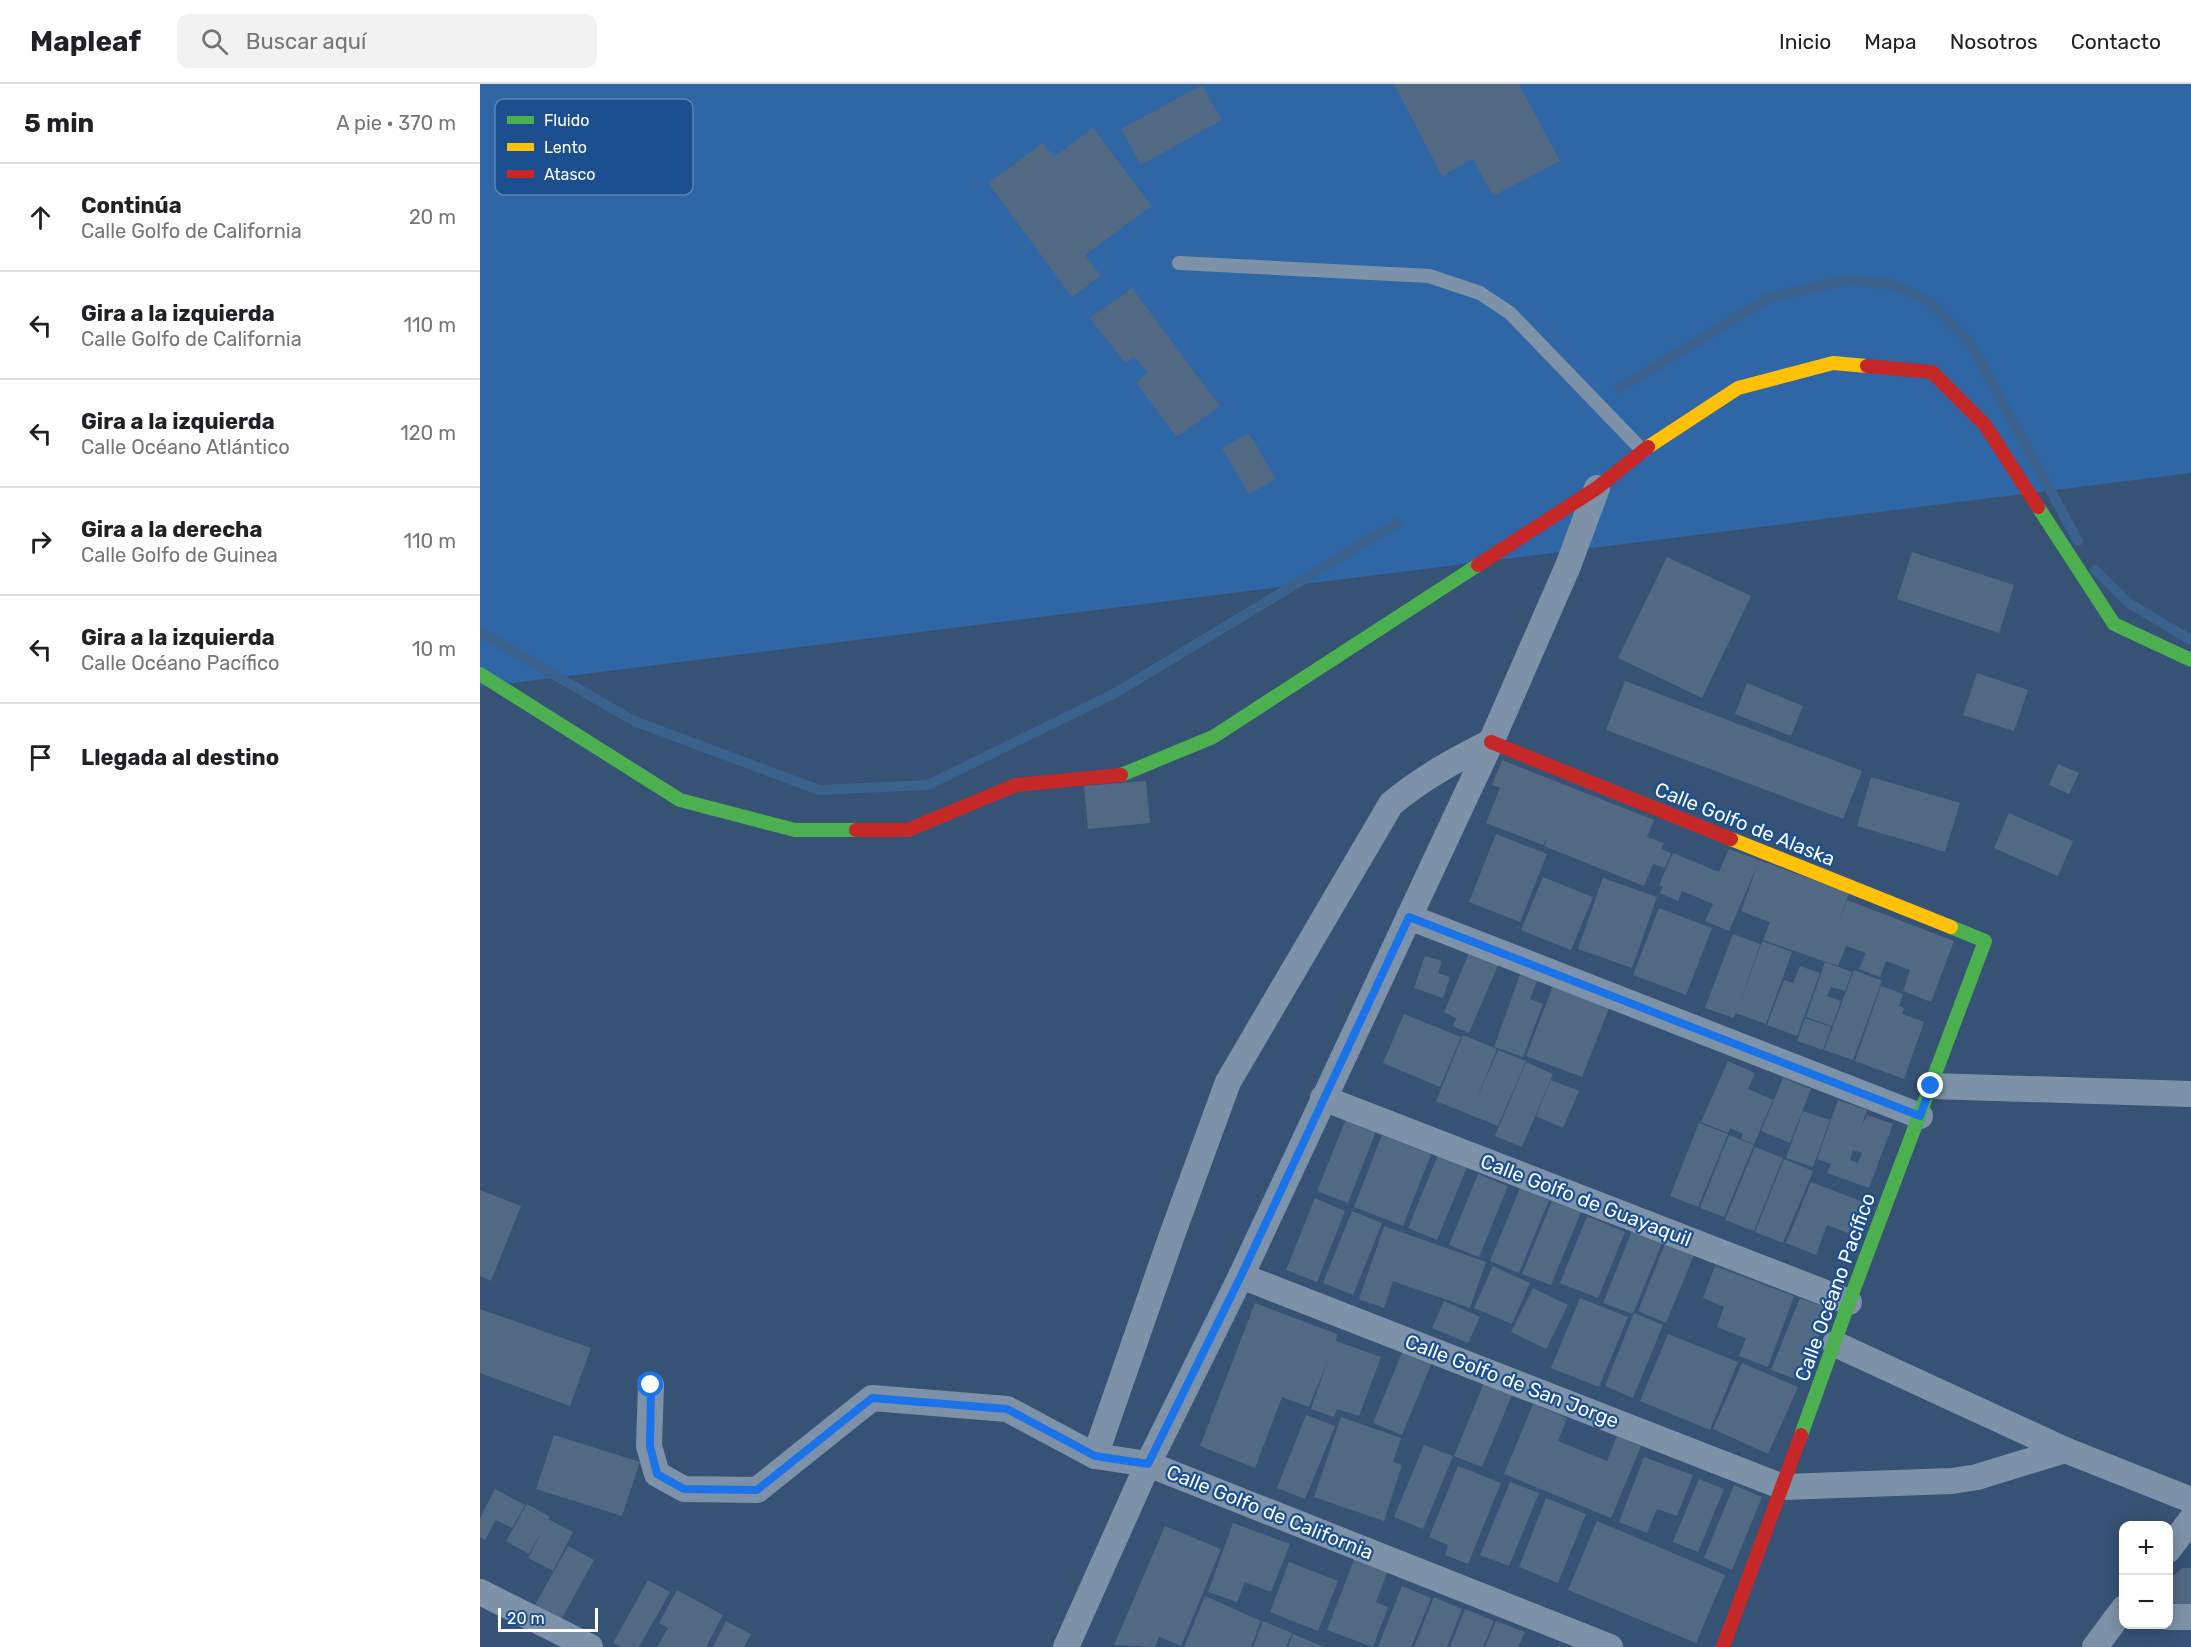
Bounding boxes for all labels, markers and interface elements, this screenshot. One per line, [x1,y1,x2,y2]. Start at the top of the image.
search box [177,14,597,68]
text: Mapleaf [30,25,141,58]
icon: search [198,25,231,58]
text: Buscar aquí [246,28,366,55]
text: Inicio [1779,29,1831,54]
text: Mapa [1864,29,1917,54]
text: Nosotros [1950,29,2038,54]
text: Contacto [2071,29,2161,54]
legend [495,99,693,195]
text: 5 min [24,108,94,139]
text: A pie · 370 m [336,111,456,135]
text: Fluido [544,111,589,130]
text: Lento [544,138,587,157]
text: Atasco [544,165,596,184]
text: Continúa [81,192,182,219]
icon: ahead [24,201,57,234]
text: 20 m [409,205,456,229]
text: Calle Golfo de California [81,219,302,243]
text: Gira a la izquierda [81,300,275,327]
icon: left [24,309,57,342]
text: 110 m [404,313,456,337]
text: Calle Golfo de California [81,327,302,351]
text: Gira a la izquierda [81,408,275,435]
icon: left [24,417,57,450]
text: 120 m [400,421,456,445]
text: Calle Océano Atlántico [81,435,290,459]
text: Gira a la derecha [81,516,262,543]
icon: right [24,525,57,558]
text: 110 m [404,529,456,553]
text: Calle Golfo de Guinea [81,543,278,567]
text: Gira a la izquierda [81,624,275,651]
icon: left [24,633,57,666]
text: 10 m [412,637,456,661]
text: Calle Océano Pacífico [81,651,280,675]
icon: arrive [24,741,57,774]
text: Llegada al destino [81,744,279,771]
street label: Calle Golfo de Alaska [1651,777,1839,871]
route end [1917,1072,1943,1098]
street label: Calle Golfo de Guayaquil [1477,1149,1695,1251]
street label: Calle Océano Pacífico [1790,1190,1880,1384]
street label: Calle Golfo de San Jorge [1402,1329,1622,1433]
route start [637,1371,663,1397]
street label: Calle Golfo de California [1163,1460,1377,1564]
map controls [2119,1521,2173,1629]
button: + [2119,1521,2173,1575]
button: − [2119,1575,2173,1629]
scale bar [498,1605,598,1632]
text: 20 m [507,1609,545,1628]

